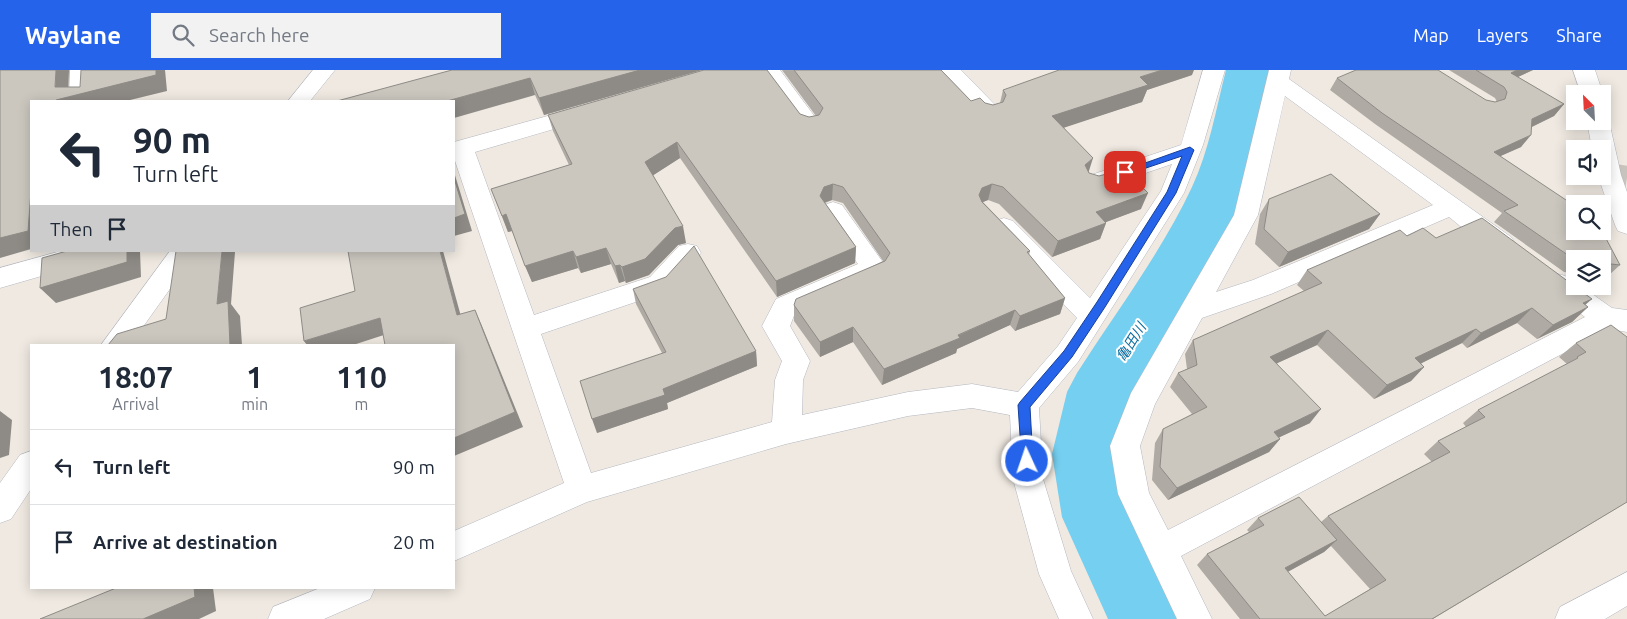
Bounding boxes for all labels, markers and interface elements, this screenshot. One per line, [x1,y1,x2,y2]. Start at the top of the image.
search box [151,13,501,58]
icon: search [169,21,197,49]
text: Waylane [25,22,121,49]
text: Search here [209,24,309,46]
text: Map [1413,25,1449,45]
text: Layers [1477,25,1528,45]
text: Share [1556,25,1602,45]
north arrow [1566,85,1611,130]
map controls [1566,85,1611,295]
icon: left [50,120,115,185]
text: 90 m [133,120,211,160]
button: sound [1566,140,1611,185]
pin [1104,151,1146,193]
icon: arrive [1111,158,1139,186]
text: Turn left [133,161,218,186]
button: search [1566,195,1611,240]
icon: arrive [103,215,131,243]
text: Then [50,218,93,240]
button: layers [1566,250,1611,295]
water label: 亀田川 [1113,318,1150,364]
text: 18:07 [98,360,173,394]
text: 1 [246,360,263,394]
text: 110 [336,360,387,394]
text: Arrival [112,395,159,413]
text: min [241,395,268,413]
text: m [355,395,368,413]
position arrow [1000,434,1052,486]
icon: left [50,453,78,481]
text: Turn left [93,456,171,478]
text: 90 m [393,456,435,478]
icon: arrive [50,528,78,556]
text: Arrive at destination [93,531,278,553]
text: 20 m [393,531,435,553]

